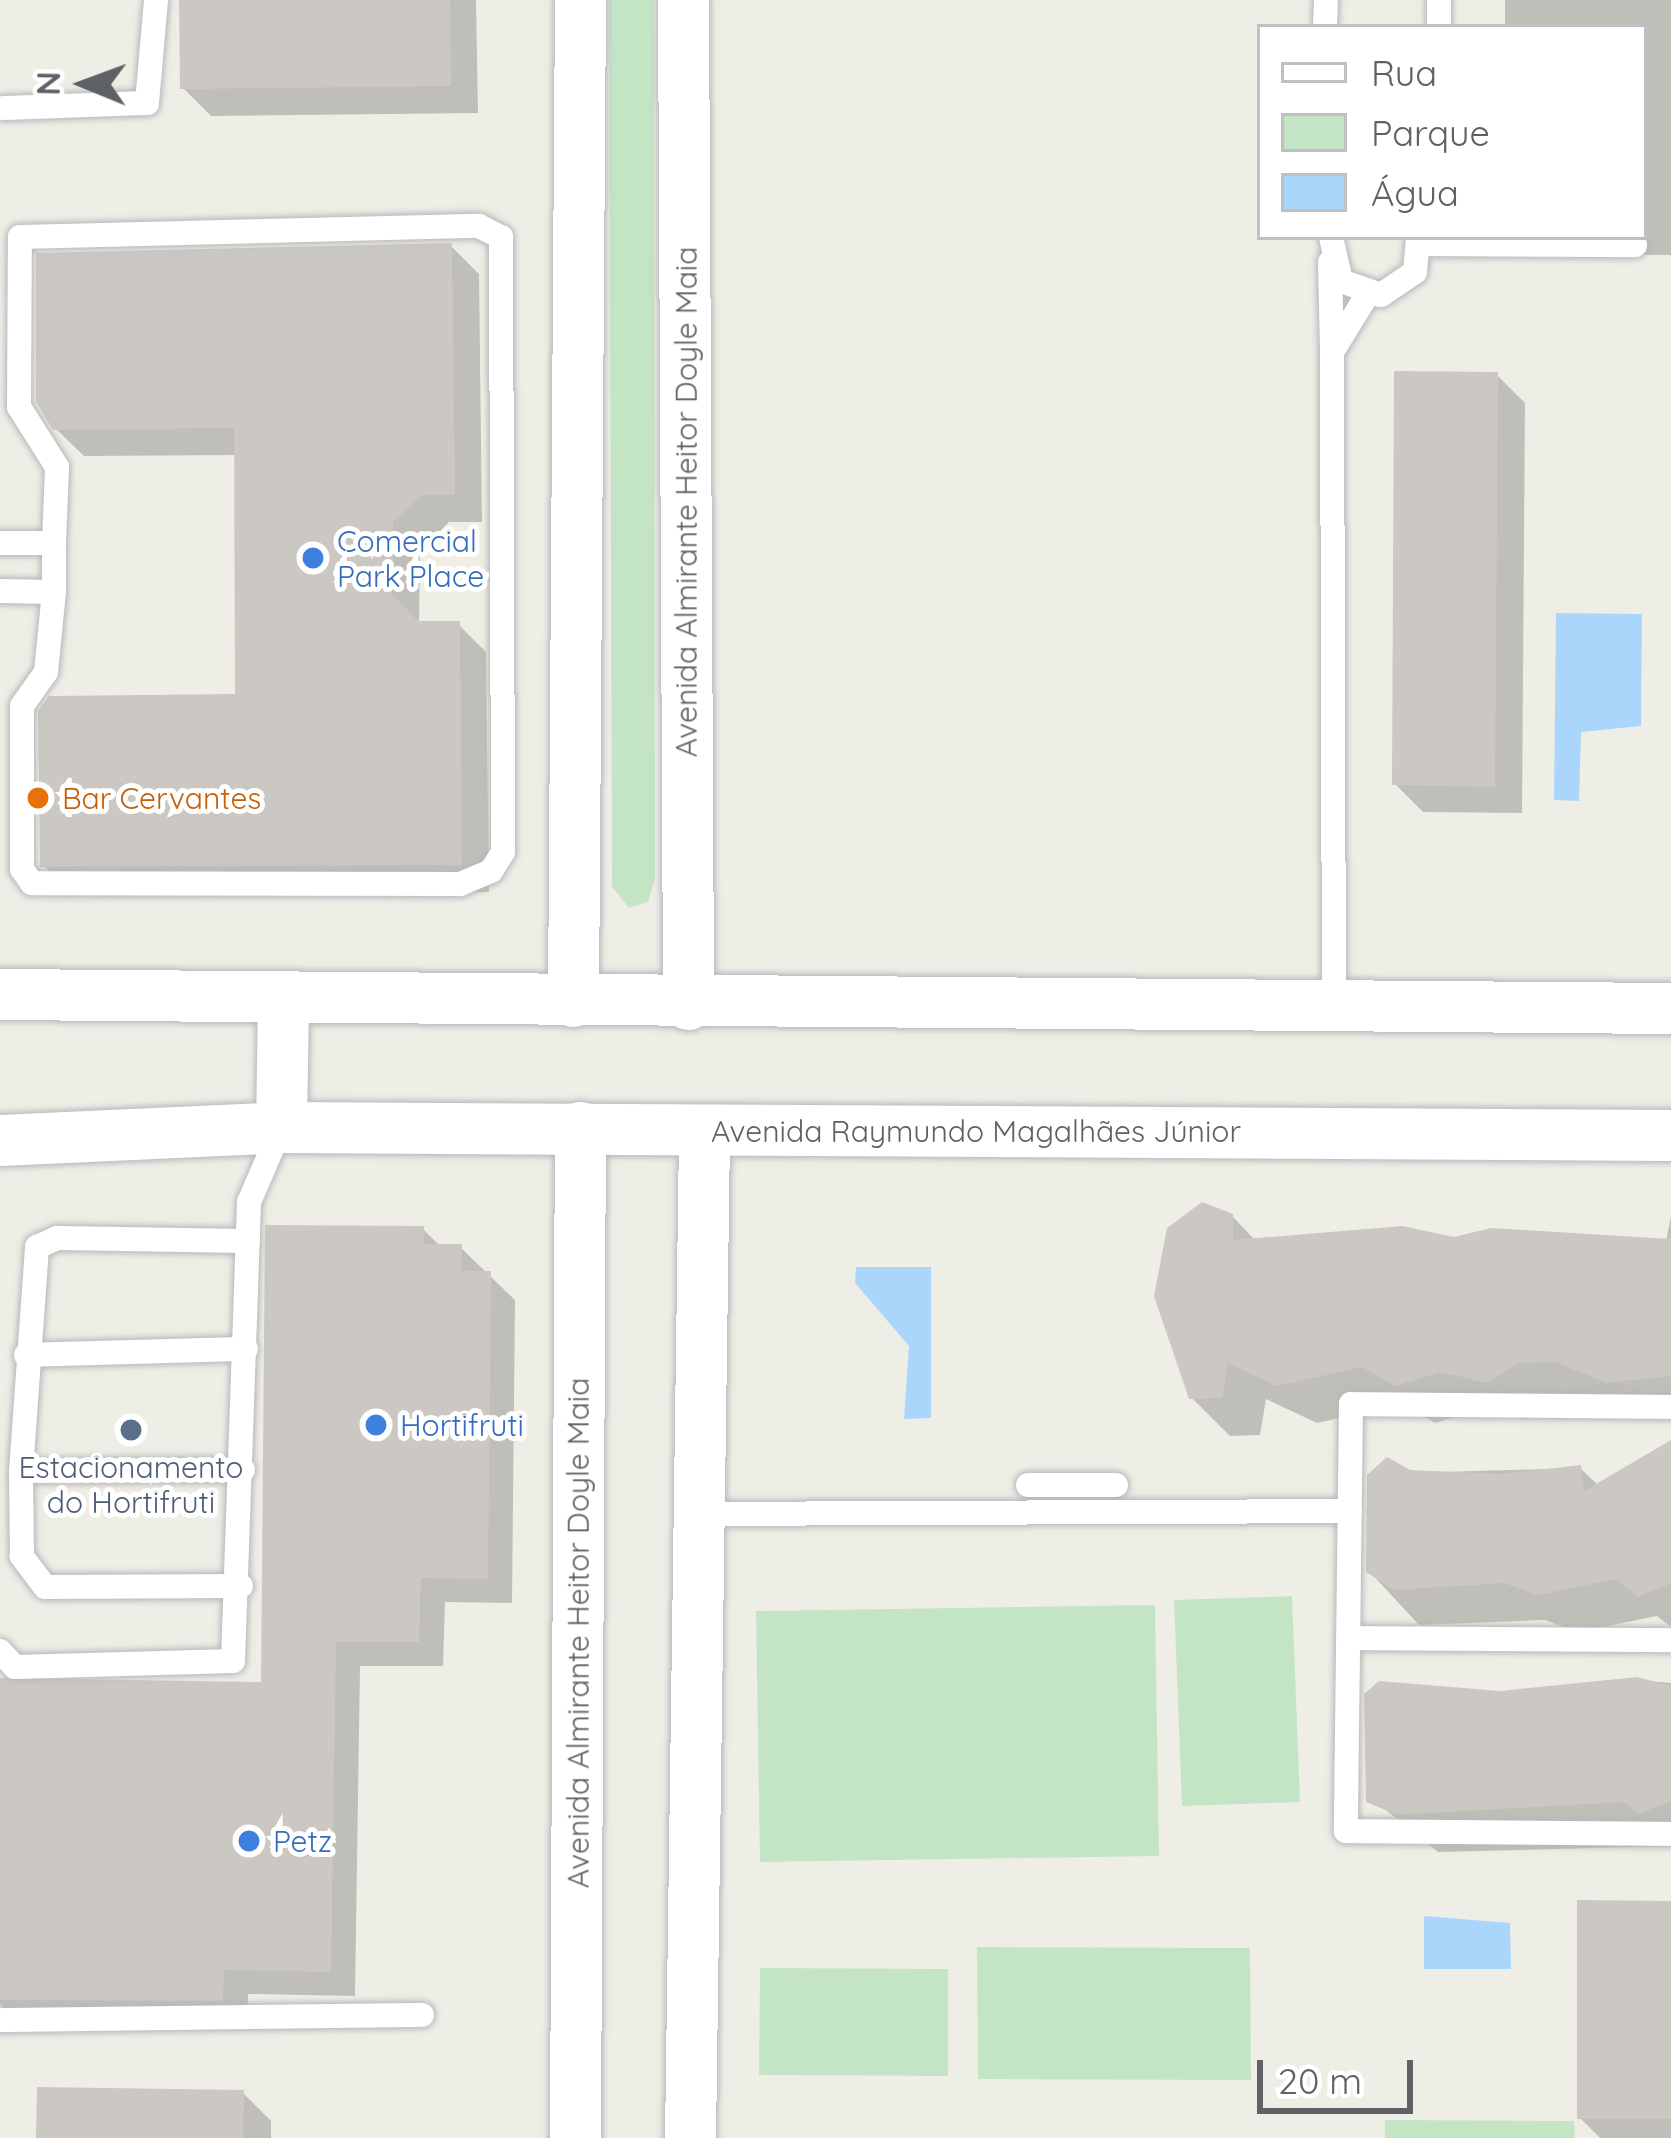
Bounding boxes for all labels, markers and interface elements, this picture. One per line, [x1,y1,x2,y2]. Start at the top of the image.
north arrow [24,24,144,144]
legend [1257,24,1647,240]
text: Rua [1371,50,1437,95]
text: N [27,71,68,96]
text: Parque [1371,110,1490,155]
text: Água [1371,170,1459,215]
street label: Avenida Almirante Heitor Doyle Maia [668,247,704,757]
place label: Comercial Park Place [337,523,484,594]
marker: Comercial Park Place [300,545,326,571]
place label: Bar Cervantes [62,780,261,816]
marker: Bar Cervantes [25,785,51,811]
street label: Avenida Raymundo Magalhães Júnior [711,1113,1241,1149]
street label: Avenida Almirante Heitor Doyle Maia [560,1378,596,1888]
place label: Hortifruti [400,1407,524,1443]
marker: Hortifruti [363,1412,389,1438]
marker: Estacionamento do Hortifruti [118,1417,144,1443]
place label: Estacionamento do Hortifruti [19,1449,243,1520]
place label: Petz [273,1823,332,1859]
marker: Petz [236,1828,262,1854]
scale bar [1263,2036,1419,2110]
text: 20 m [1278,2058,1362,2103]

